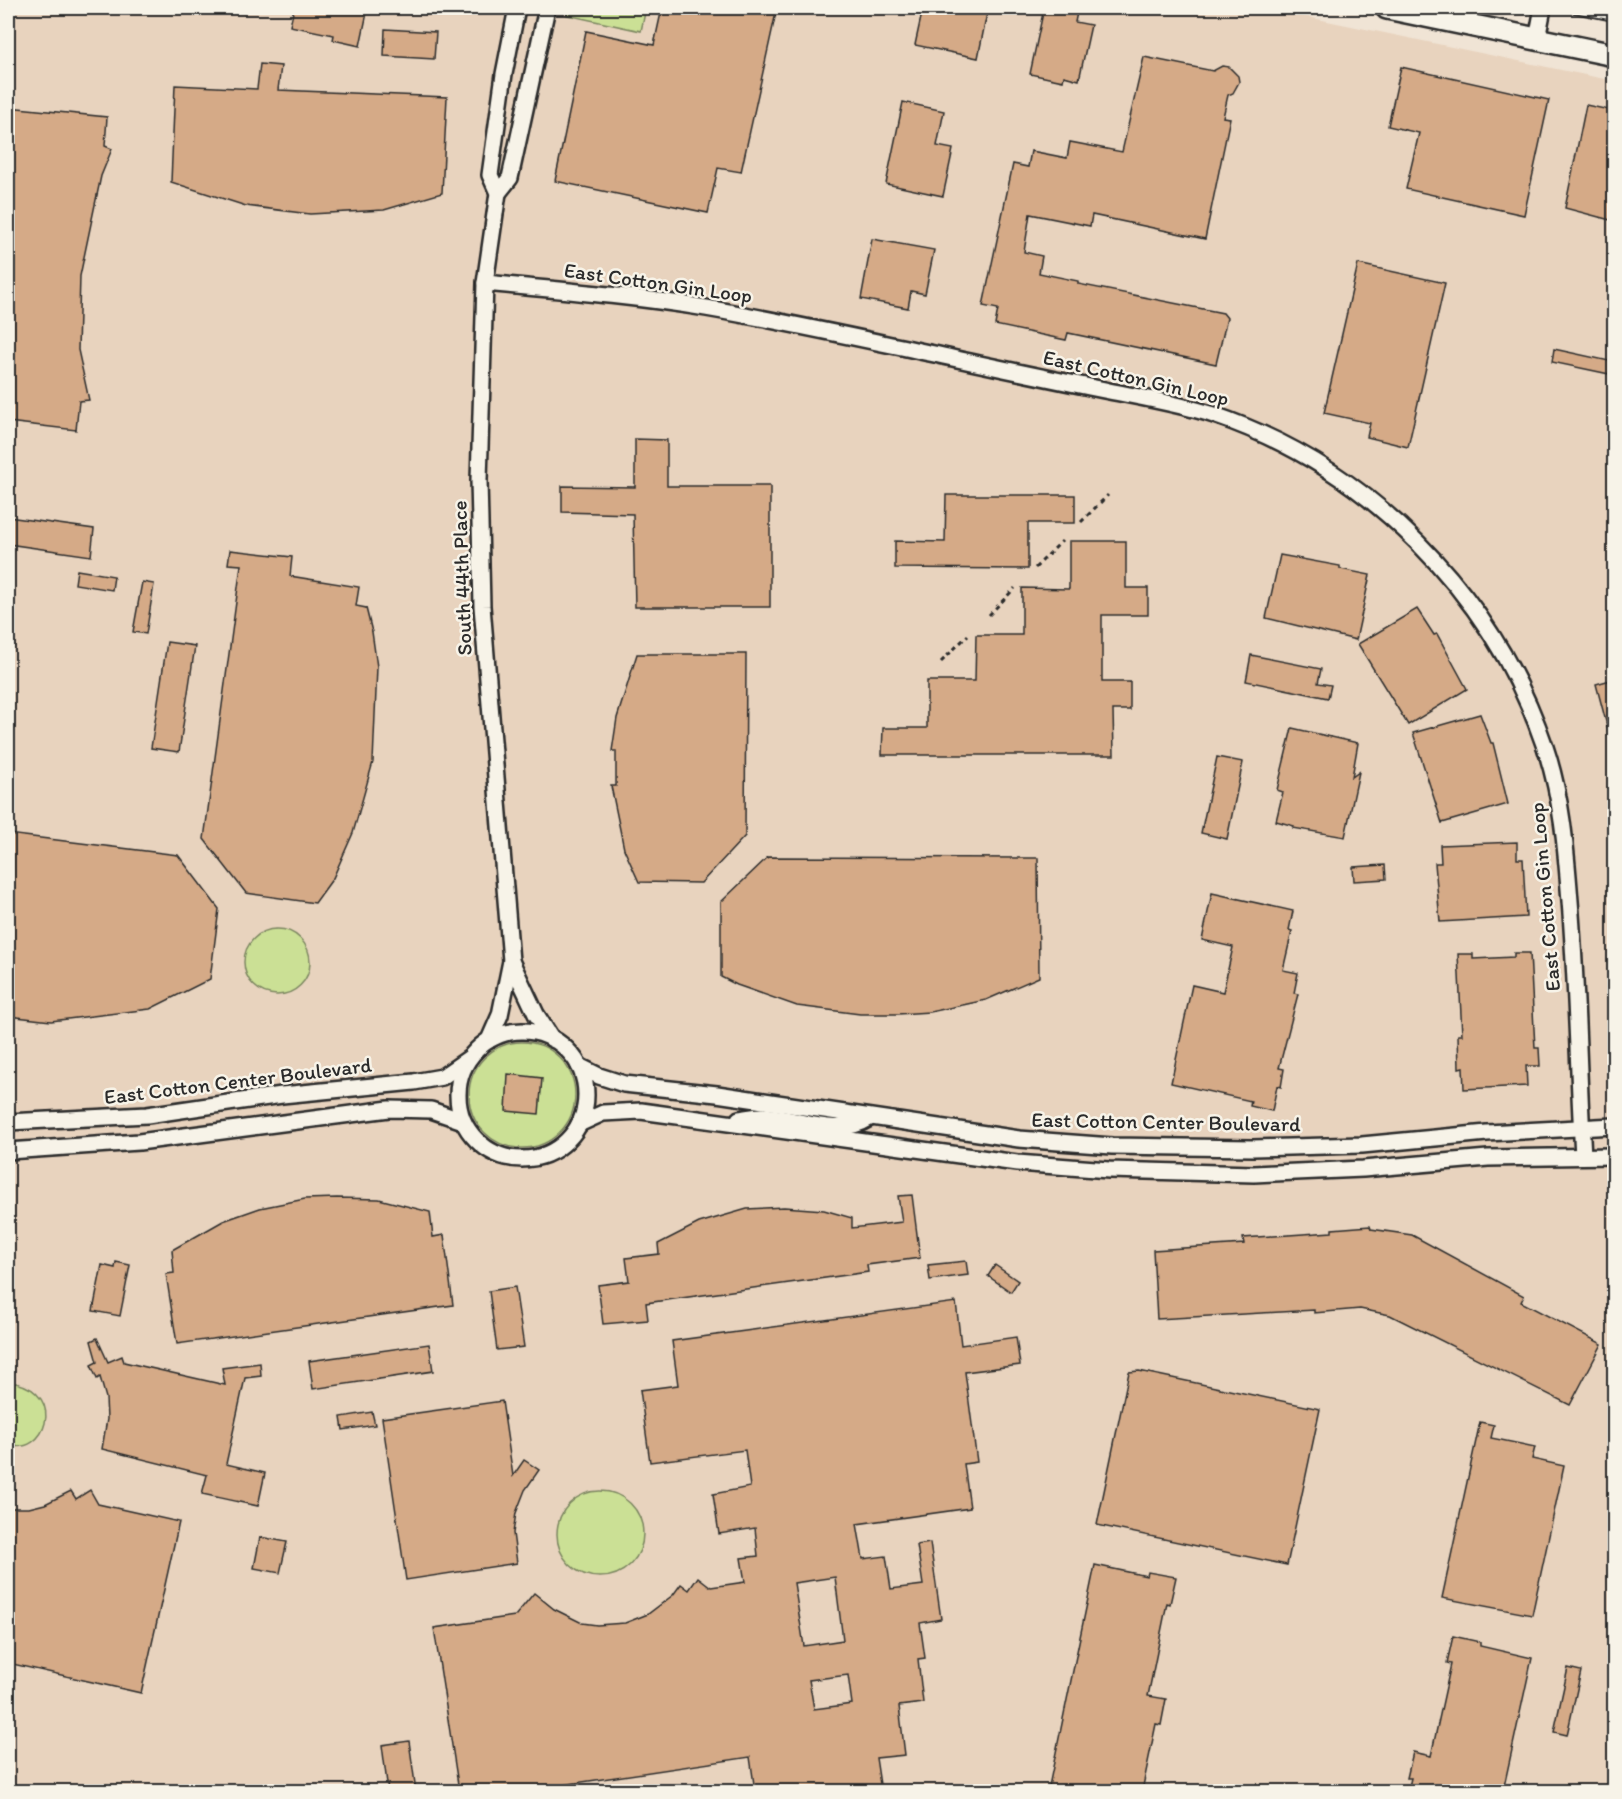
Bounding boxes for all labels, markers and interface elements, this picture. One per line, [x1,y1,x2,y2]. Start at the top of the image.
street label: East Cotton Gin Loop [562,257,754,308]
street label: East Cotton Gin Loop [1041,344,1231,411]
street label: South 44th Place [446,500,477,656]
street label: East Cotton Gin Loop [1524,801,1565,993]
street label: East Cotton Center Boulevard [103,1052,374,1109]
street label: East Cotton Center Boulevard [1031,1107,1301,1136]

